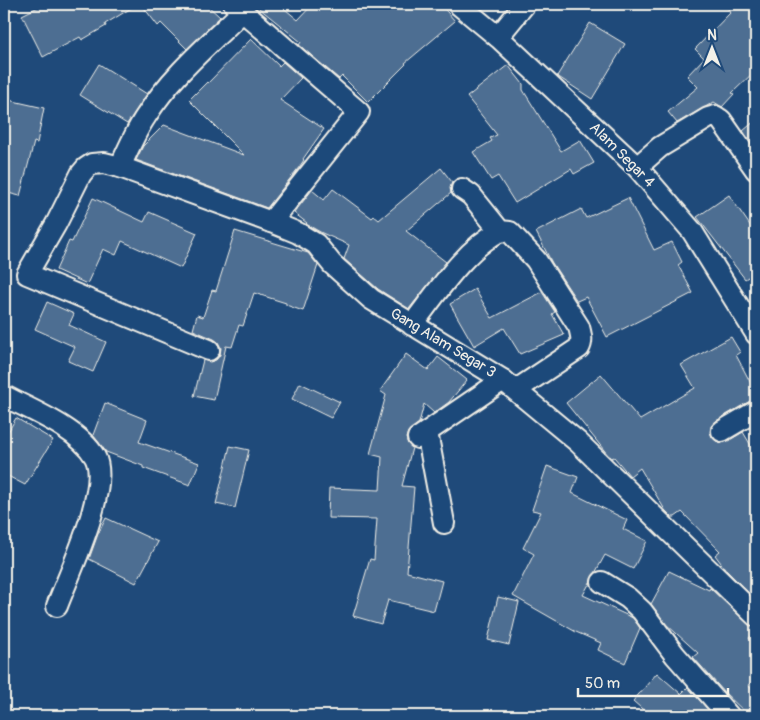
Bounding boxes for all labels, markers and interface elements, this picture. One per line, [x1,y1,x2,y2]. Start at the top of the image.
north arrow [688,22,738,72]
text: N [707,27,717,44]
street label: Alam Segar 4 [585,118,659,192]
street label: Gang Alam Segar 3 [387,304,499,382]
scale bar [578,665,728,697]
text: 50 m [585,674,620,693]

